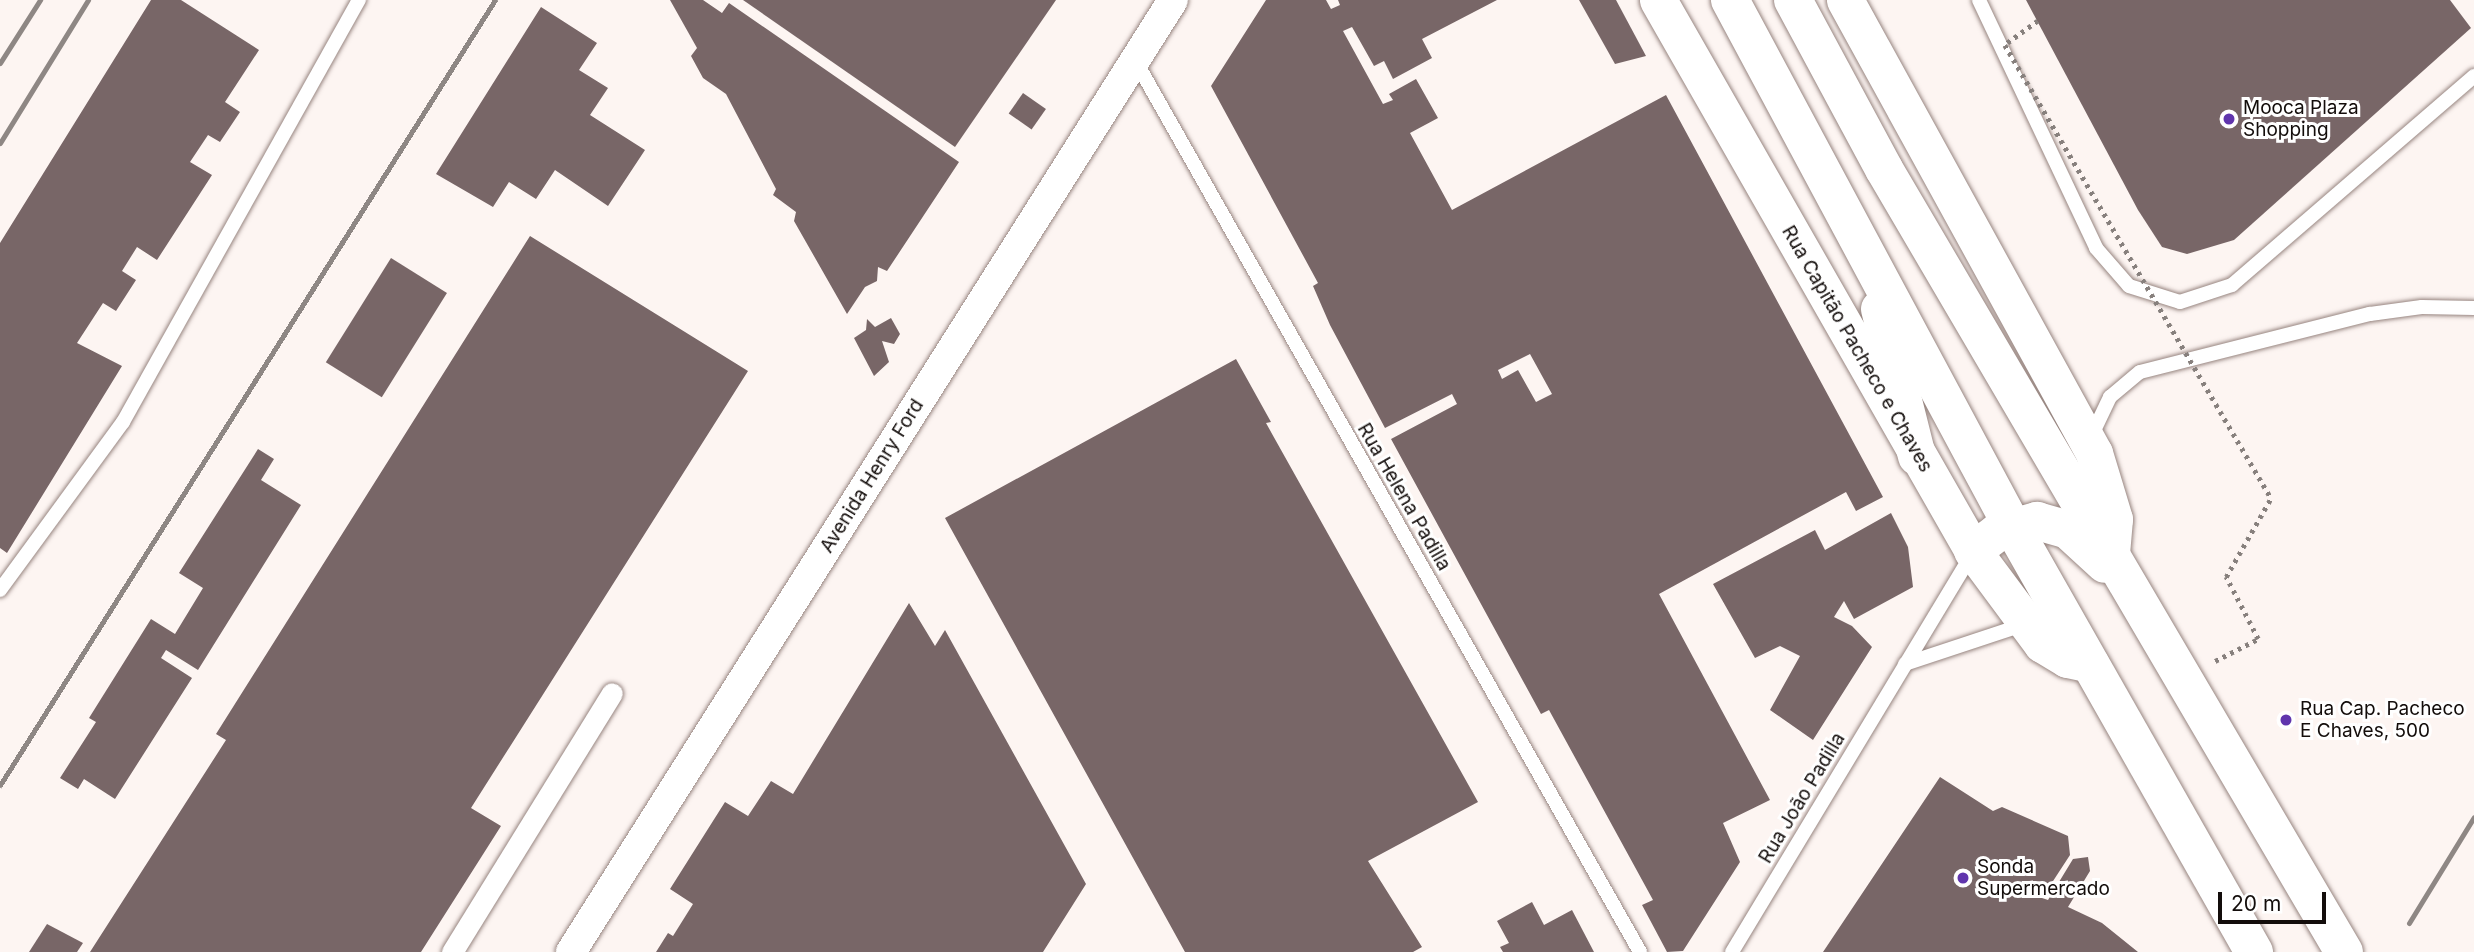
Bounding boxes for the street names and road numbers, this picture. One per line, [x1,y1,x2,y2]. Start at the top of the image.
street label: Rua Capitão Pacheco e Chaves [1777,222,1937,476]
street label: Avenida Henry Ford [815,395,929,557]
street label: Rua Helena Padilla [1353,419,1455,575]
street label: Rua João Padilla [1754,729,1850,867]

